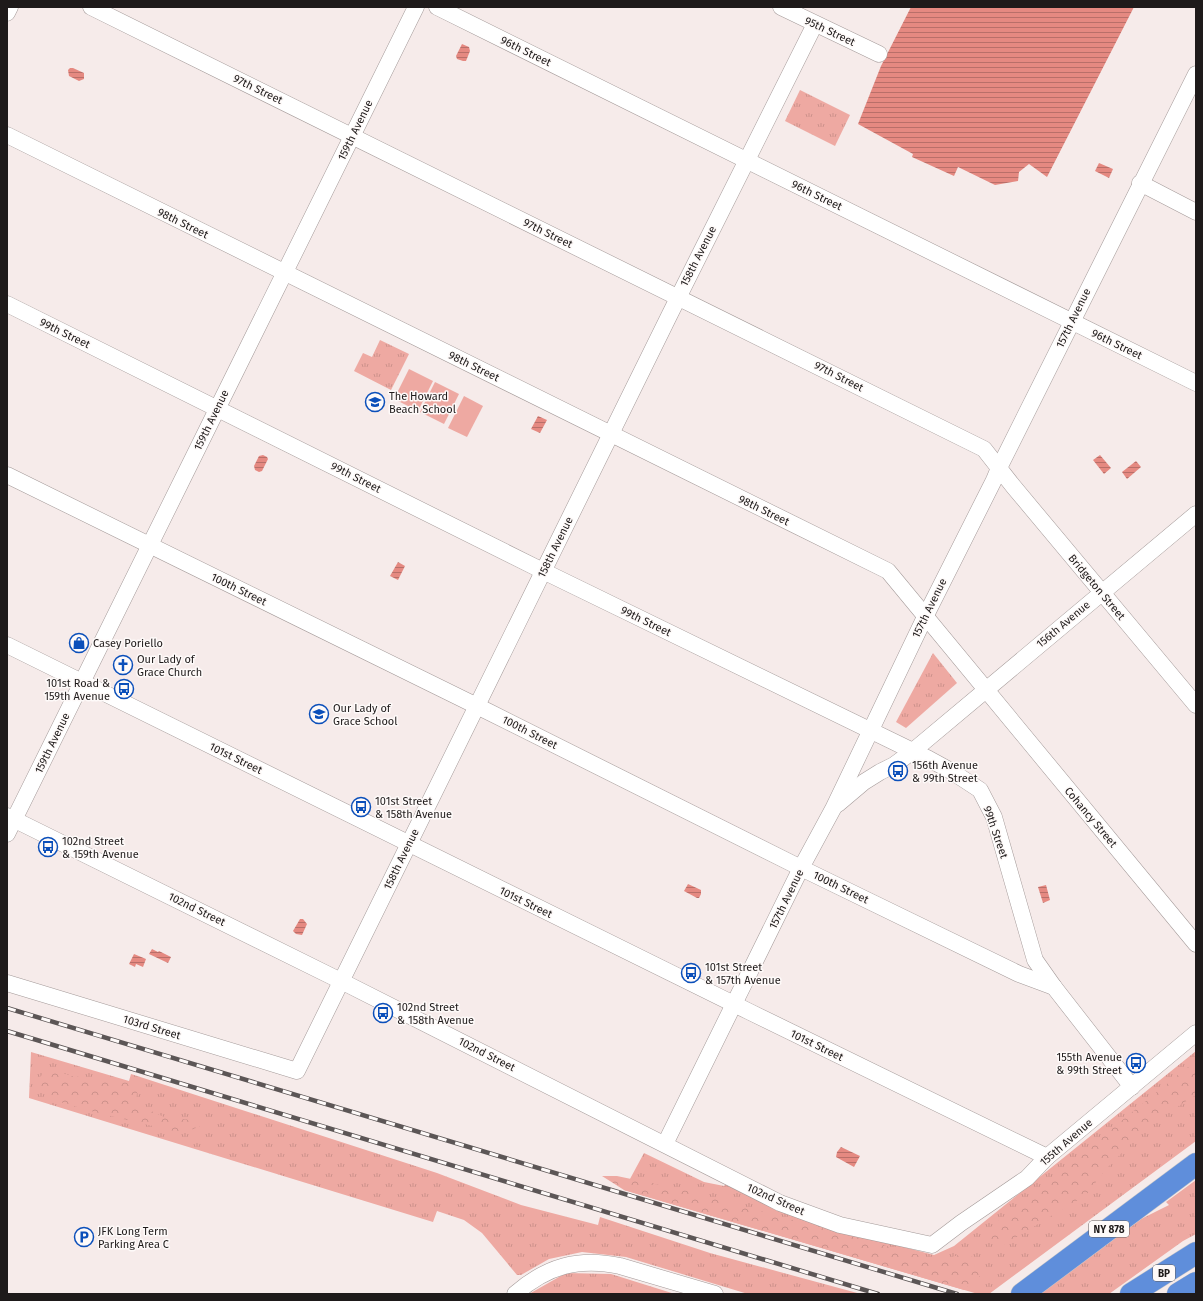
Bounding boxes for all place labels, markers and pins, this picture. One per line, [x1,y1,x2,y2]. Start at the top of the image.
place label: The Howard Beach School [389,390,456,416]
school or university icon: The Howard Beach School [364,391,386,413]
shop icon: Casey Poriello [68,632,90,654]
place label: Casey Poriello [93,637,163,650]
place label: Our Lady of Grace Church [137,653,202,679]
church icon: Our Lady of Grace Church [112,654,134,676]
place label: 101st Road & 159th Avenue [44,677,110,703]
bus stop icon: 101st Road & 159th Avenue [113,678,135,700]
place label: Our Lady of Grace School [333,702,398,728]
school or university icon: Our Lady of Grace School [308,703,330,725]
place label: 156th Avenue & 99th Street [912,759,978,785]
bus stop icon: 156th Avenue & 99th Street [887,760,909,782]
place label: 101st Street & 158th Avenue [375,795,452,821]
bus stop icon: 101st Street & 158th Avenue [350,796,372,818]
place label: 102nd Street & 159th Avenue [62,835,139,861]
bus stop icon: 102nd Street & 159th Avenue [37,836,59,858]
place label: 101st Street & 157th Avenue [705,961,781,987]
bus stop icon: 101st Street & 157th Avenue [680,962,702,984]
place label: 102nd Street & 158th Avenue [397,1001,474,1027]
bus stop icon: 102nd Street & 158th Avenue [372,1002,394,1024]
place label: 155th Avenue & 99th Street [1056,1051,1122,1077]
bus stop icon: 155th Avenue & 99th Street [1125,1052,1147,1074]
place label: JFK Long Term Parking Area C [98,1225,169,1251]
parking icon: JFK Long Term Parking Area C [73,1226,95,1248]

